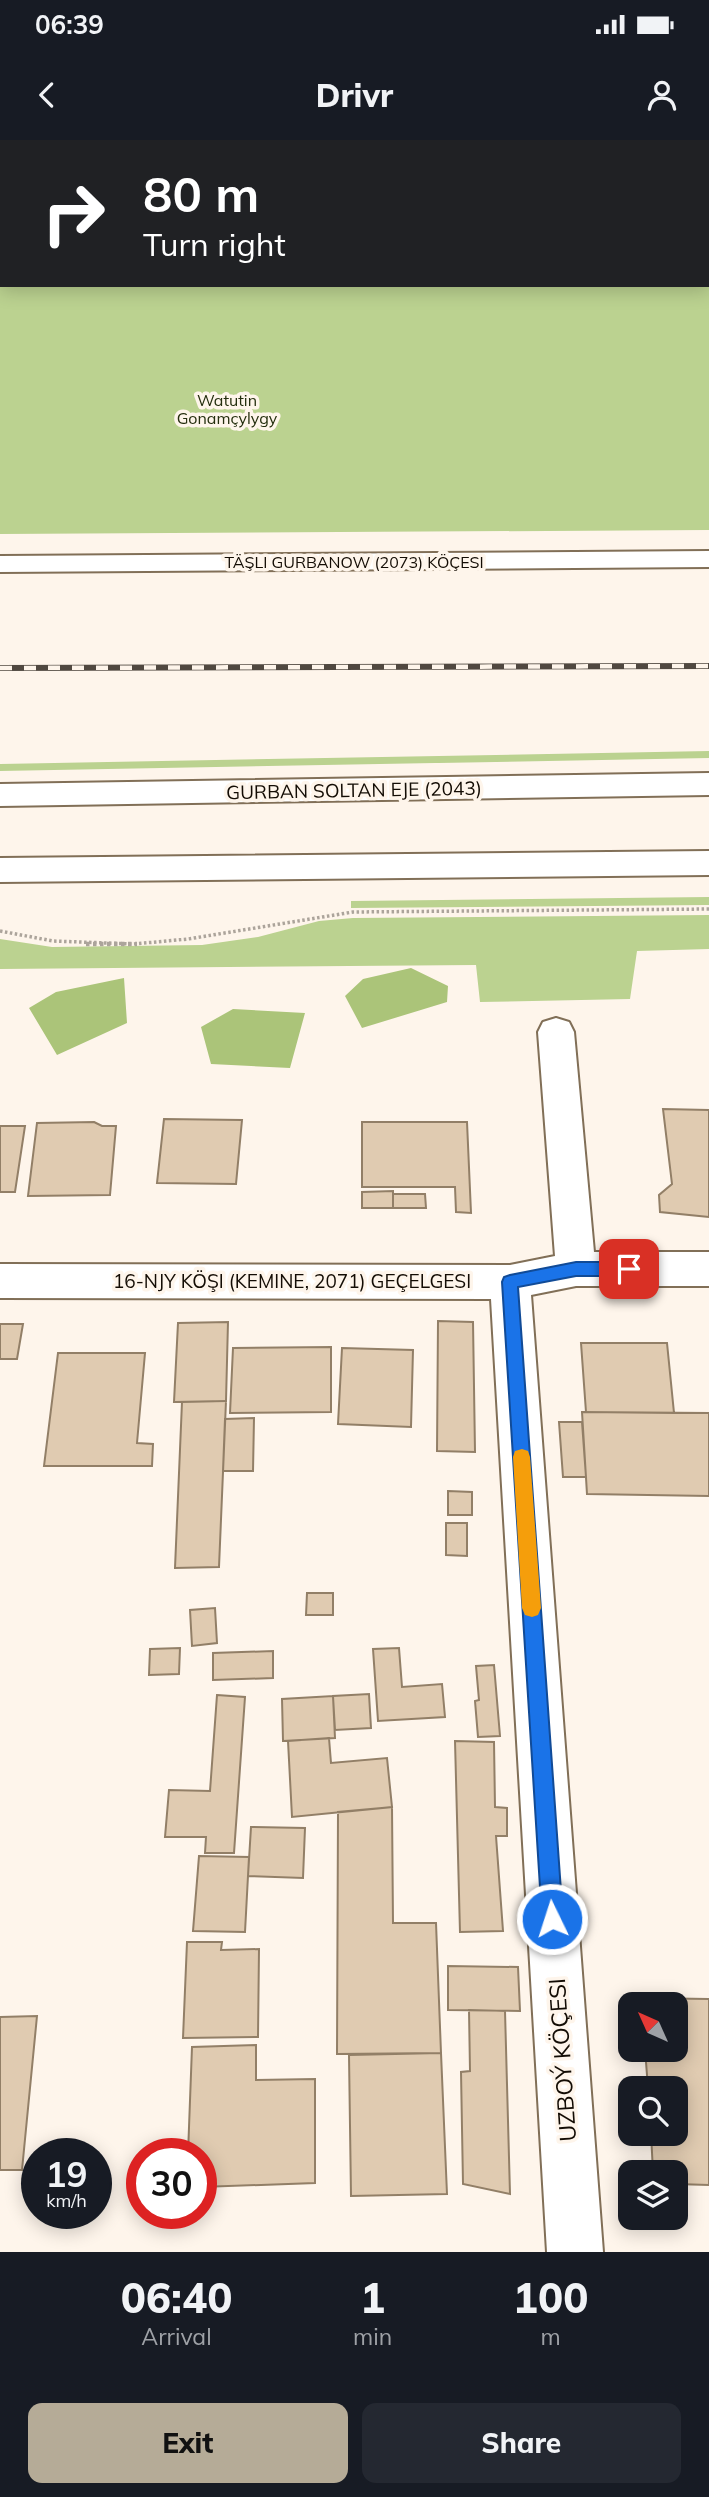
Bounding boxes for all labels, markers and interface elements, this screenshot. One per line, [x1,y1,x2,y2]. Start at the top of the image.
text: 06:39 [35,8,104,41]
text: Drivr [316,75,393,115]
icon: back [28,76,66,114]
icon: person [643,76,681,114]
text: 80 m [143,163,259,224]
icon: right [28,168,119,259]
text: Turn right [143,224,286,264]
park label: Watutin Gonamçylygy [177,390,278,428]
street label: TÄŞLI GURBANOW (2073) KÖÇESI [224,552,484,572]
street label: GURBAN SOLTAN EJE (2043) [226,776,482,804]
pin [599,1239,659,1299]
icon: arrive [610,1250,648,1288]
street label: 16-NJY KÖŞI (KEMINE, 2071) GEÇELGESI [113,1269,471,1293]
position arrow [515,1882,589,1956]
street label: UZBOÝ KÖÇESI [542,1977,582,2143]
north arrow [618,1992,688,2062]
map controls [618,1992,688,2230]
button: search [618,2076,688,2146]
speed limit sign: 30 [126,2138,217,2229]
text: 19 [45,2152,88,2196]
button: layers [618,2160,688,2230]
text: km/h [46,2189,87,2212]
text: 06:40 [121,2271,232,2324]
text: 1 [360,2271,385,2324]
text: 100 [513,2271,588,2324]
text: Arrival [141,2322,212,2351]
text: min [353,2322,392,2351]
text: m [540,2322,561,2351]
button: Exit [28,2403,348,2483]
button: Share [362,2403,681,2483]

